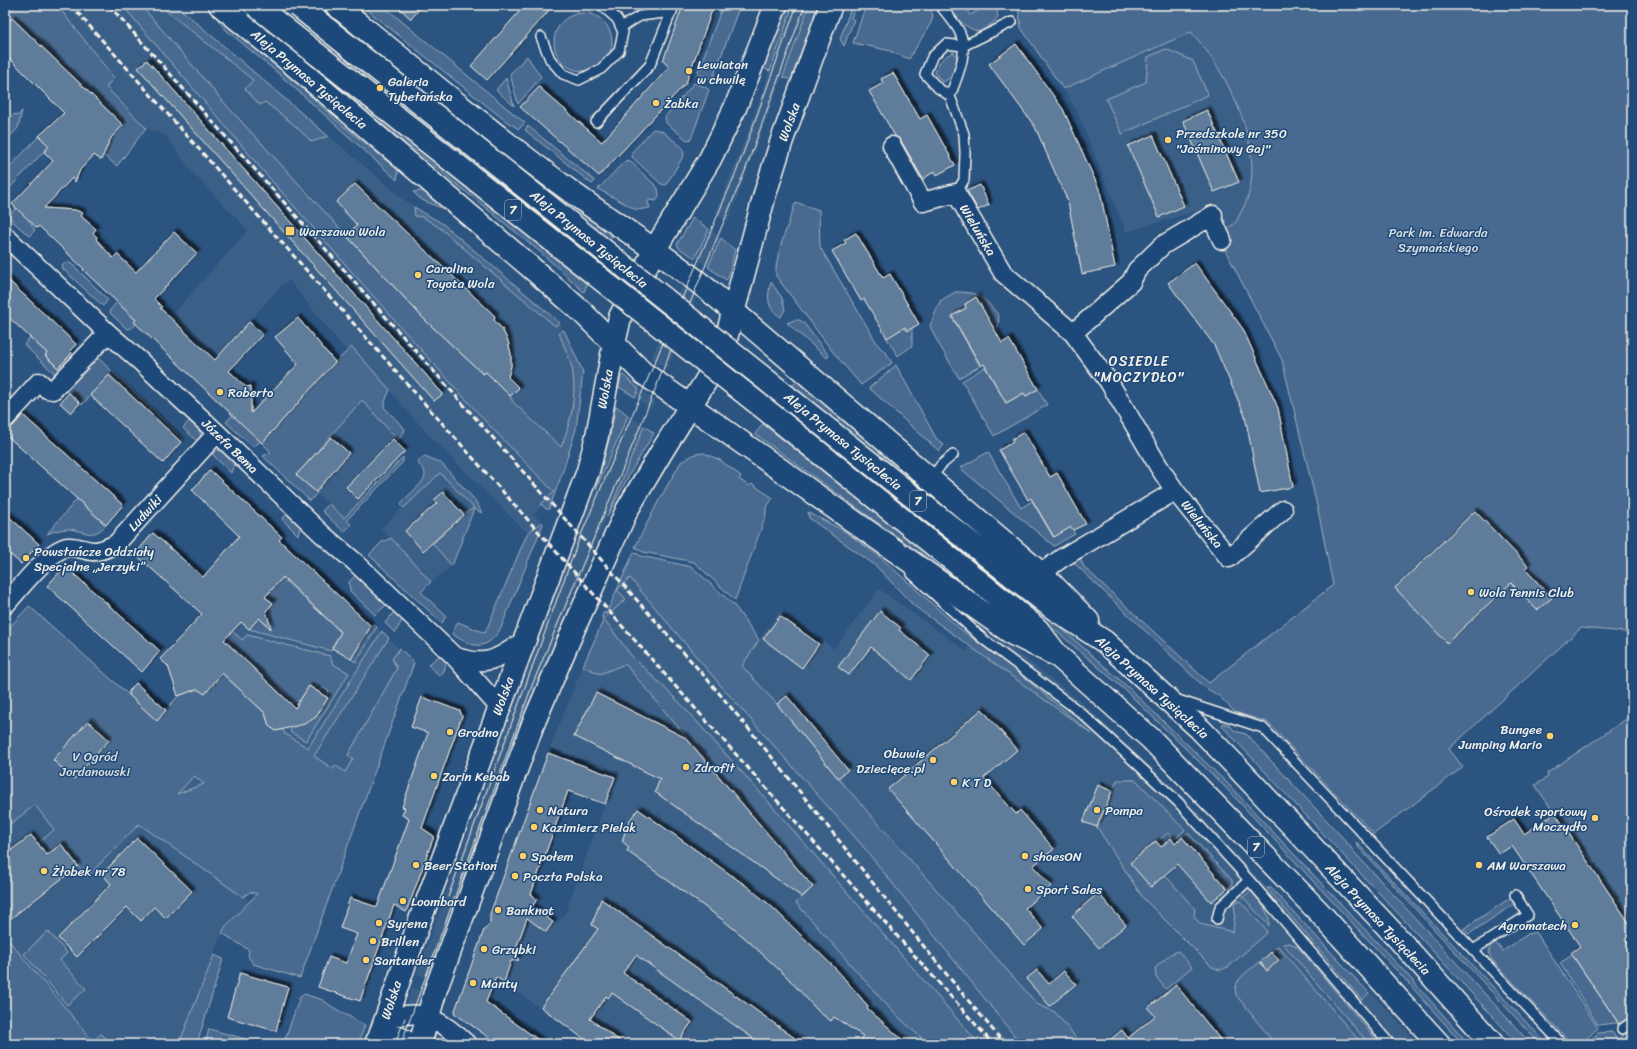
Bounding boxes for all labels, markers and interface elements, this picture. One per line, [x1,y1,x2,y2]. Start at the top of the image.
street label: Aleja Prymasa Tysiąclecia [245,22,373,135]
place label: Lewiatan w chwilę [697,53,748,91]
marker: Lewiatan w chwilę [684,66,694,76]
place label: Galeria Tybetańska [388,70,453,108]
marker: Galeria Tybetańska [375,83,385,93]
place label: Żabka [664,92,699,115]
marker: Żabka [651,98,661,108]
street label: Wolska [771,99,807,145]
place label: Przedszkole nr 350 "Jaśminowy Gaj" [1176,122,1287,160]
marker: Przedszkole nr 350 "Jaśminowy Gaj" [1163,135,1173,145]
street label: Aleja Prymasa Tysiąclecia [524,183,654,294]
street label: Wieluńska [953,199,1003,261]
road number: 7 [505,200,521,220]
place label: Warszawa Wola [299,220,386,243]
park label: Park im. Edwarda Szymańskiego [1388,221,1488,259]
marker: Warszawa Wola [284,225,296,237]
place label: Carolina Toyota Wola [426,257,495,295]
marker: Carolina Toyota Wola [413,270,423,280]
district label: OSIEDLE "MOCZYDŁO" [1094,349,1185,390]
street label: Wolska [590,367,620,411]
place label: Roberto [228,381,274,404]
street label: Aleja Prymasa Tysiąclecia [778,385,908,496]
marker: Roberto [215,387,225,397]
street label: Józefa Bema [195,412,264,480]
street label: Ludwiki [122,489,168,537]
road number: 7 [910,491,926,511]
street label: Wieluńska [1175,494,1229,554]
place label: Powstańcze Oddziały Specjalne „Jerzyki” [34,540,154,578]
marker: Powstańcze Oddziały Specjalne „Jerzyki” [21,553,31,563]
place label: Wola Tennis Club [1479,581,1574,604]
marker: Wola Tennis Club [1466,587,1476,597]
street label: Aleja Prymasa Tysiąclecia [1089,629,1215,745]
street label: Wolska [485,673,521,719]
place label: Bungee Jumping Mario [1458,718,1542,756]
place label: Grodno [458,721,499,744]
marker: Grodno [445,727,455,737]
marker: Bungee Jumping Mario [1545,731,1555,741]
place label: Obuwie Dziecięce.pl [856,742,925,780]
park label: V Ogród Jordanowski [59,745,131,783]
marker: Obuwie Dziecięce.pl [928,755,938,765]
place label: Zdrofit [694,756,735,779]
marker: Zdrofit [681,762,691,772]
place label: Zarin Kebab [442,765,510,788]
marker: Zarin Kebab [429,771,439,781]
place label: K T D [962,771,992,794]
marker: K T D [949,777,959,787]
place label: Natura [548,799,589,822]
place label: Pompa [1105,799,1143,822]
place label: Ośrodek sportowy Moczydło [1484,800,1587,838]
marker: Natura [535,805,545,815]
marker: Pompa [1092,805,1102,815]
marker: Ośrodek sportowy Moczydło [1590,813,1600,823]
place label: Kazimierz Pielak [542,816,636,839]
marker: Kazimierz Pielak [529,822,539,832]
road number: 7 [1248,837,1264,857]
place label: Społem [531,845,574,868]
place label: shoesON [1032,845,1082,868]
marker: Społem [518,851,528,861]
marker: shoesON [1020,851,1030,861]
place label: Beer Station [424,854,497,877]
place label: AM Warszawa [1486,854,1566,877]
street label: Aleja Prymasa Tysiąclecia [1319,857,1437,981]
place label: Żłobek nr 78 [52,860,126,883]
marker: Beer Station [411,860,421,870]
marker: AM Warszawa [1474,860,1484,870]
place label: Poczta Polska [523,865,603,888]
marker: Żłobek nr 78 [39,866,49,876]
marker: Poczta Polska [510,871,520,881]
place label: Sport Sales [1036,878,1102,901]
marker: Sport Sales [1023,884,1033,894]
place label: Loombard [411,890,467,913]
marker: Loombard [398,896,408,906]
place label: Banknot [506,899,554,922]
marker: Banknot [493,905,503,915]
place label: Syrena [387,912,428,935]
place label: Agromatech [1497,914,1567,937]
marker: Syrena [374,918,384,928]
marker: Agromatech [1570,920,1580,930]
place label: Brillen [381,930,419,953]
marker: Brillen [368,936,378,946]
place label: Grzybki [492,938,536,961]
marker: Grzybki [479,944,489,954]
place label: Santander [374,949,434,972]
marker: Santander [361,955,371,965]
place label: Manty [481,972,518,995]
street label: Wolska [374,977,408,1022]
marker: Manty [468,978,478,988]

